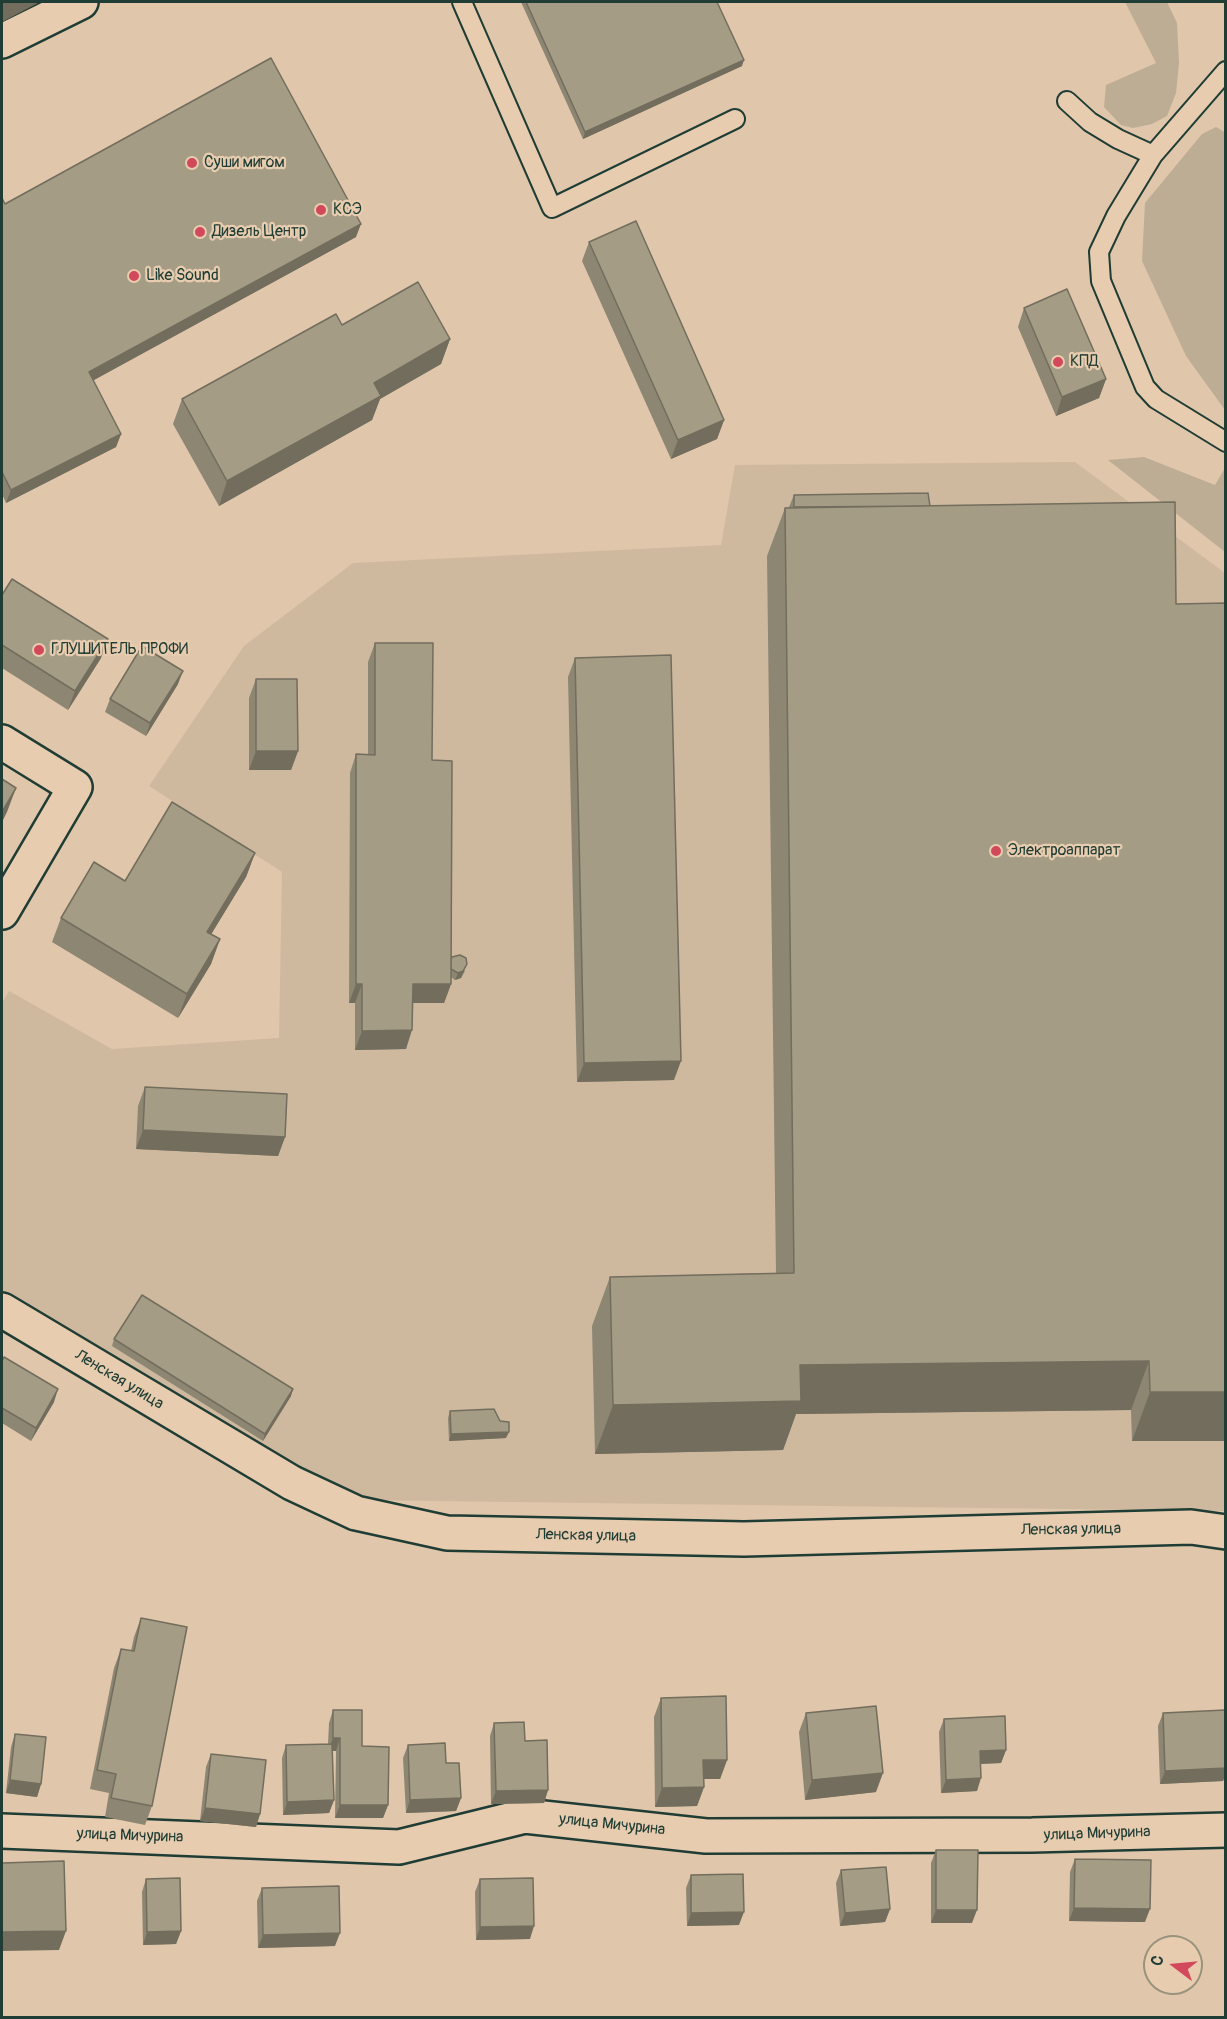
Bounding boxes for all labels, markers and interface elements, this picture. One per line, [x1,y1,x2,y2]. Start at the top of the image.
place label: Суши мигом [204,153,285,173]
marker: Суши мигом [185,156,199,170]
place label: КСЭ [333,200,362,220]
marker: КСЭ [314,203,328,217]
place label: Дизель Центр [212,222,306,242]
marker: Дизель Центр [193,225,207,239]
place label: Like Sound [146,266,219,286]
marker: Like Sound [127,269,141,283]
place label: КПД [1070,352,1098,372]
marker: КПД [1051,355,1065,369]
place label: ГЛУШИТЕЛЬ ПРОФИ [51,640,188,660]
marker: ГЛУШИТЕЛЬ ПРОФИ [32,643,46,657]
place label: Электроаппарат [1008,841,1120,861]
marker: Электроаппарат [989,844,1003,858]
street label: Ленская улица [71,1346,167,1414]
street label: Ленская улица [1021,1520,1121,1540]
street label: Ленская улица [536,1526,636,1546]
street label: улица Мичурина [558,1810,666,1840]
street label: улица Мичурина [1043,1823,1151,1845]
street label: улица Мичурина [76,1825,184,1847]
north arrow [1143,1935,1203,1995]
text: С [1147,1953,1169,1968]

